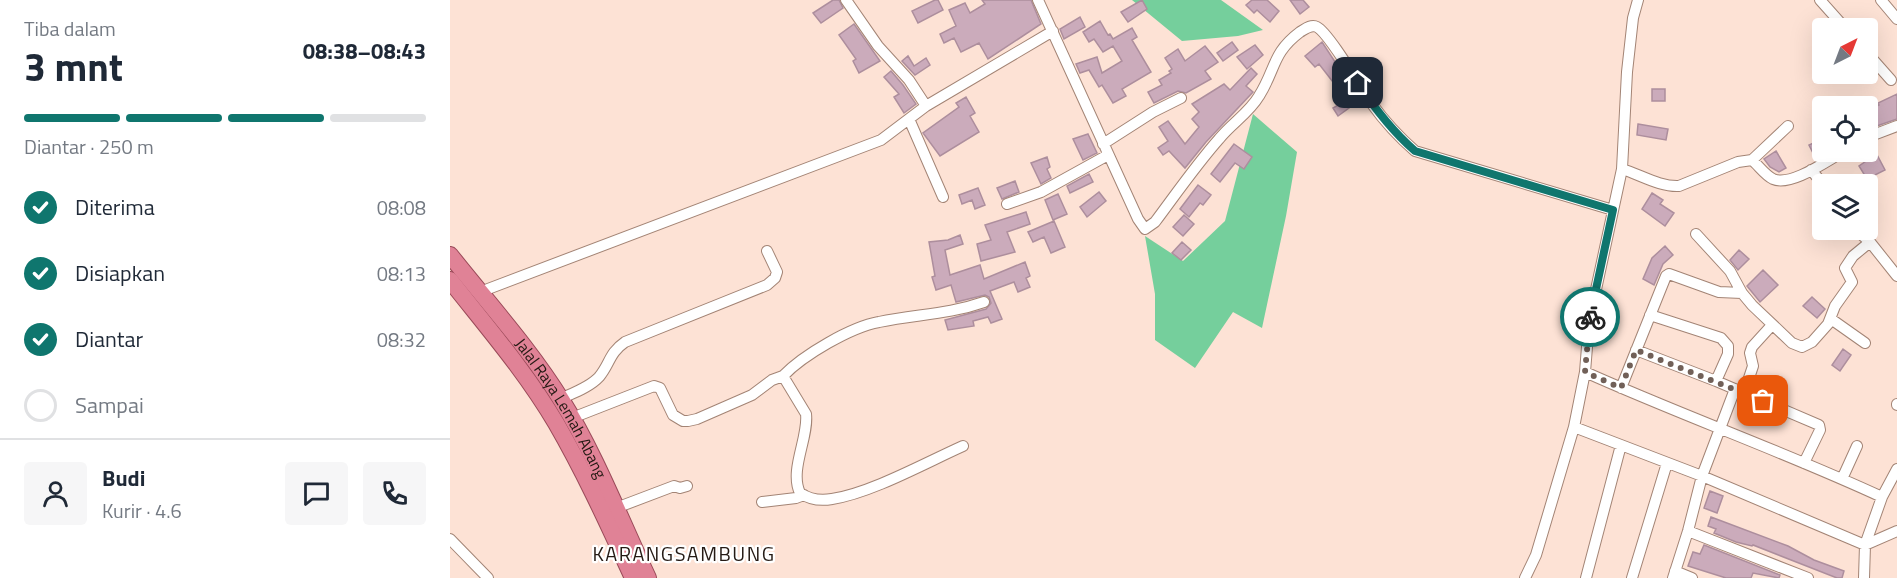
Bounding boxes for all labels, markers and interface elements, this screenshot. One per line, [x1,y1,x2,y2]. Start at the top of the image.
text: Tiba dalam [24,13,116,44]
north arrow [1812,18,1878,84]
map controls [1812,18,1878,240]
text: 08:38–08:43 [303,34,426,68]
text: 3 mnt [24,37,123,96]
pin [1332,57,1383,108]
icon: home [1341,66,1374,99]
button: locate [1812,96,1878,162]
text: Diantar · 250 m [24,131,154,162]
button: layers [1812,174,1878,240]
text: Diterima [75,190,155,224]
icon: check [24,191,57,224]
text: 08:08 [377,192,426,223]
text: Disiapkan [75,256,165,290]
icon: check [24,257,57,290]
text: 08:13 [377,258,426,289]
courier [1560,287,1620,347]
icon: bike [1574,301,1607,334]
text: Diantar [75,322,143,356]
icon: check [24,323,57,356]
text: 08:32 [377,324,426,355]
street label: Jalal Raya Lemah Abang [510,333,613,482]
pin [1737,375,1788,426]
icon: bag [1746,384,1779,417]
text: Sampai [75,388,144,422]
text: Budi [102,461,145,495]
button: person [24,462,87,525]
button: chat [285,462,348,525]
button: phone [363,462,426,525]
text: Kurir · 4.6 [102,495,182,526]
district label: KARANGSAMBUNG [592,538,776,569]

